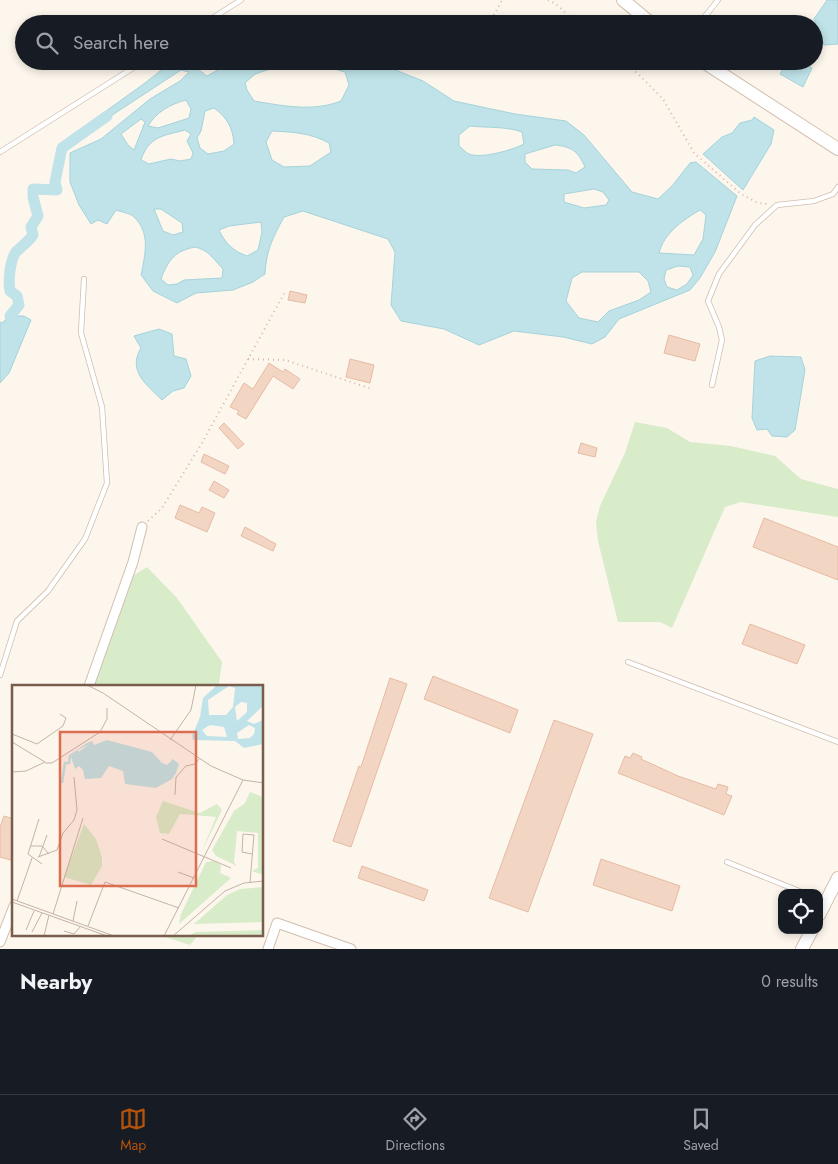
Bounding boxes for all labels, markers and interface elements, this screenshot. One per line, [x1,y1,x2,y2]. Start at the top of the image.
search box [15,15,823,70]
icon: search [33,29,61,57]
text: Search here [73,29,169,56]
inset map [12,685,264,936]
map controls [778,889,823,934]
button: locate [778,889,823,934]
text: Nearby [20,967,92,997]
text: 0 results [761,970,818,993]
tab: Map [119,1105,147,1155]
tab: Directions [386,1105,445,1155]
tab: Saved [683,1105,719,1155]

